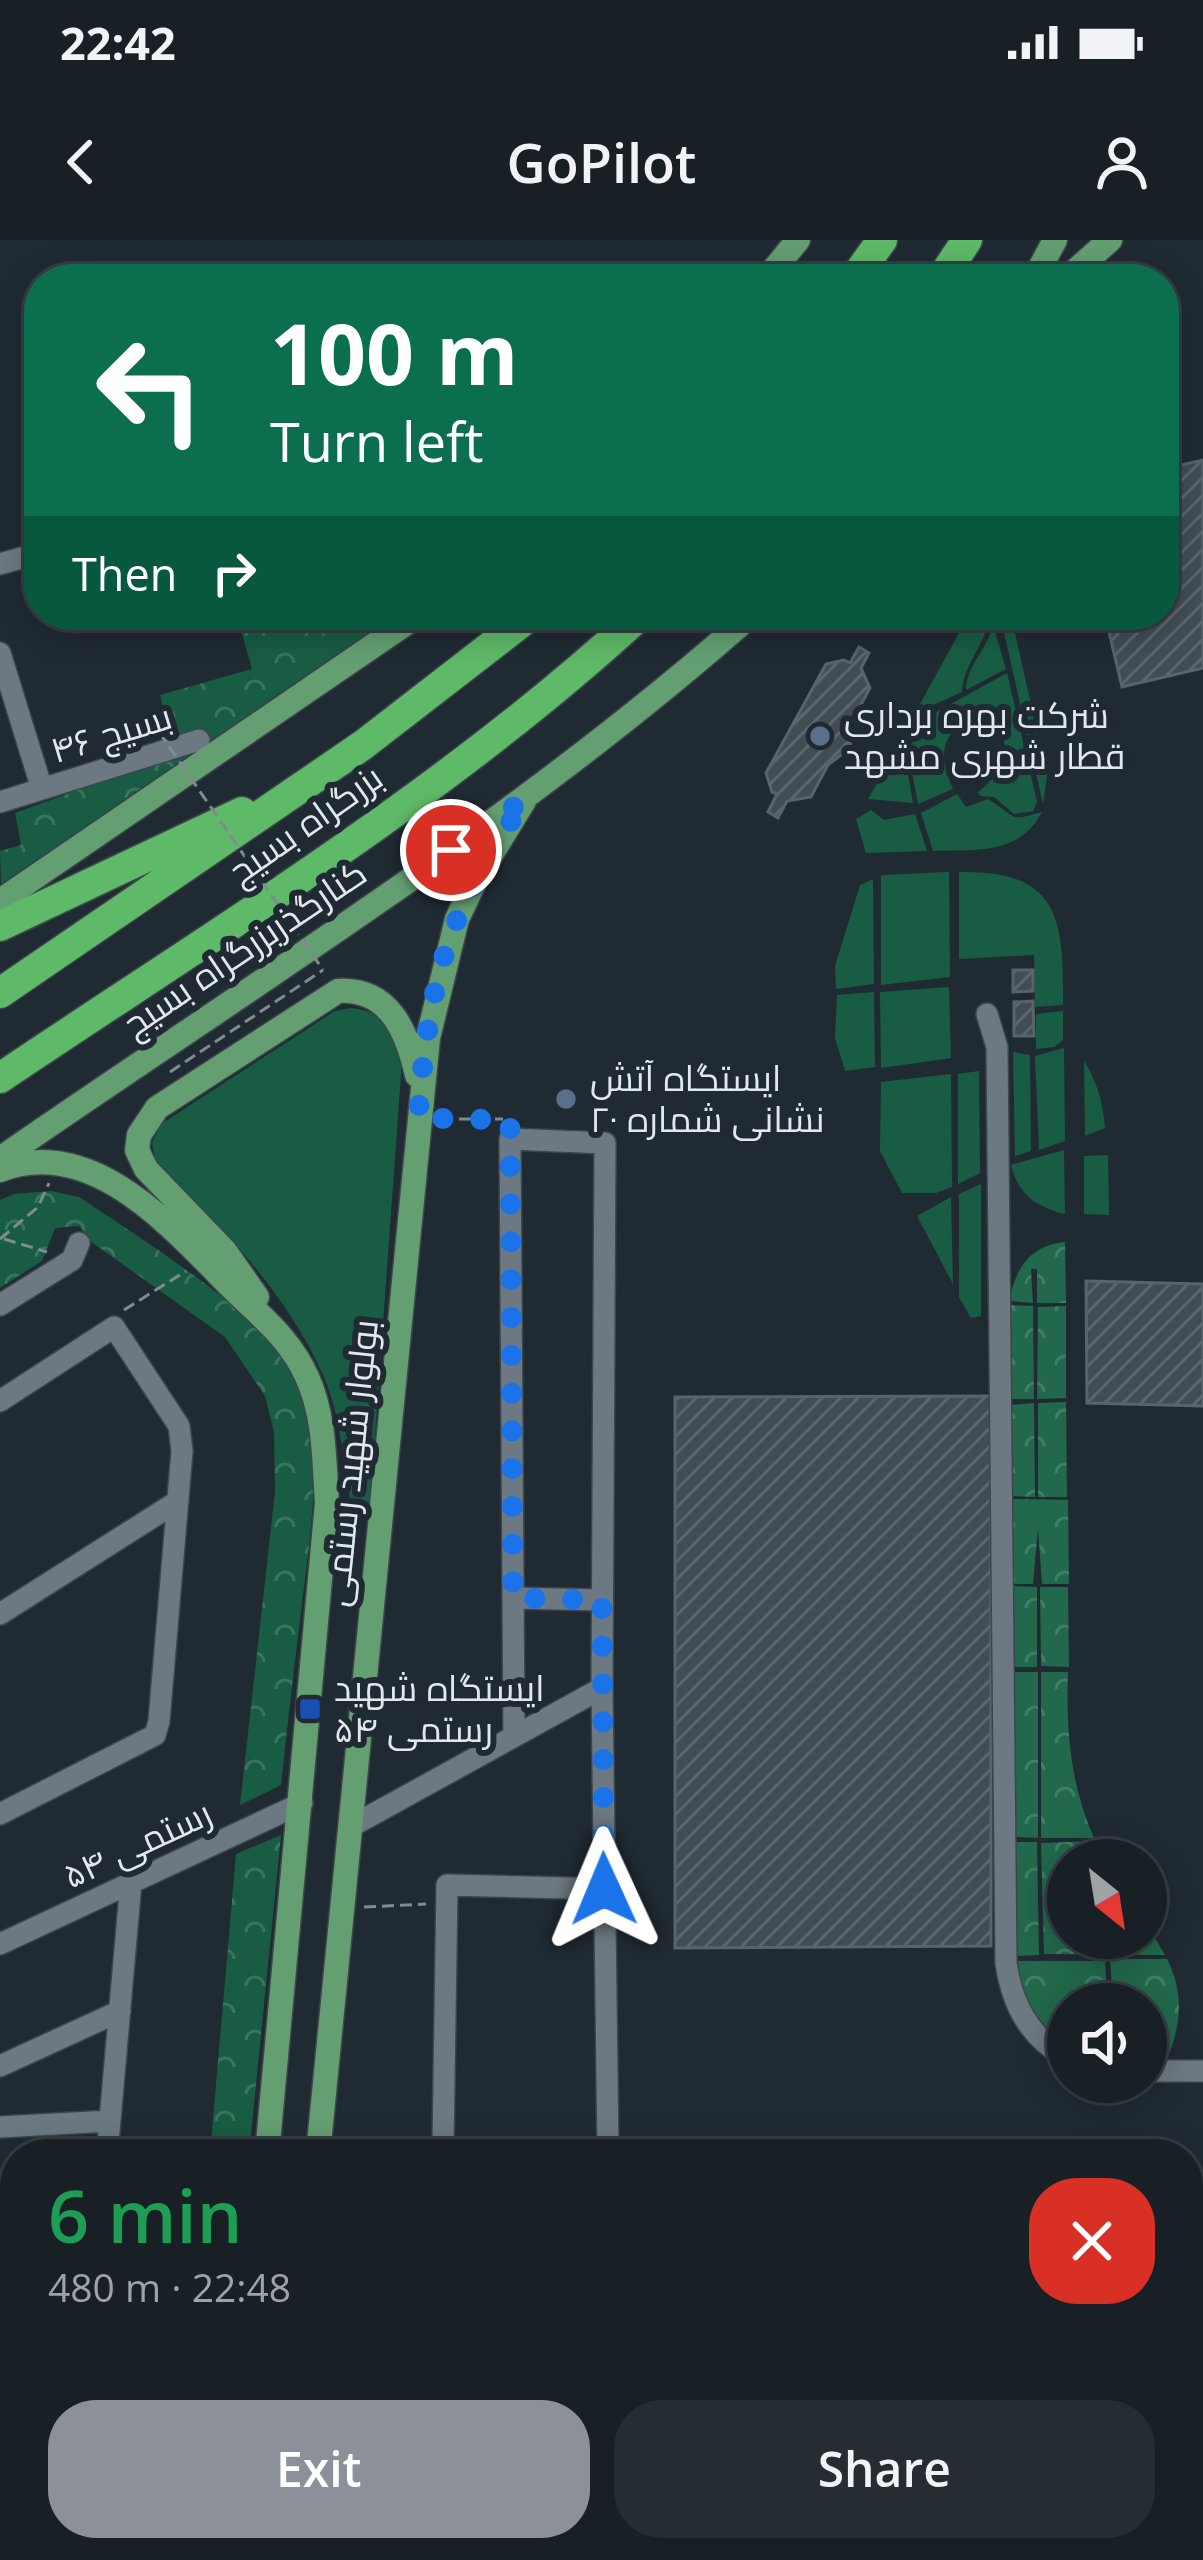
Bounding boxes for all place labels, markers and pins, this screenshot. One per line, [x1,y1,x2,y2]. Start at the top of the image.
place label: شرکت بهره برداری قطار شهری مشهد [844,690,1125,780]
marker: شرکت بهره برداری قطار شهری مشهد [807,723,833,749]
pin [400,799,502,901]
place label: ایستگاه آتش نشانی شماره ۲۰ [590,1053,825,1143]
marker: ایستگاه آتش نشانی شماره ۲۰ [553,1086,579,1112]
place label: ایستگاه شهید رستمی ۵۴ [334,1663,545,1753]
marker: ایستگاه شهید رستمی ۵۴ [297,1696,323,1722]

